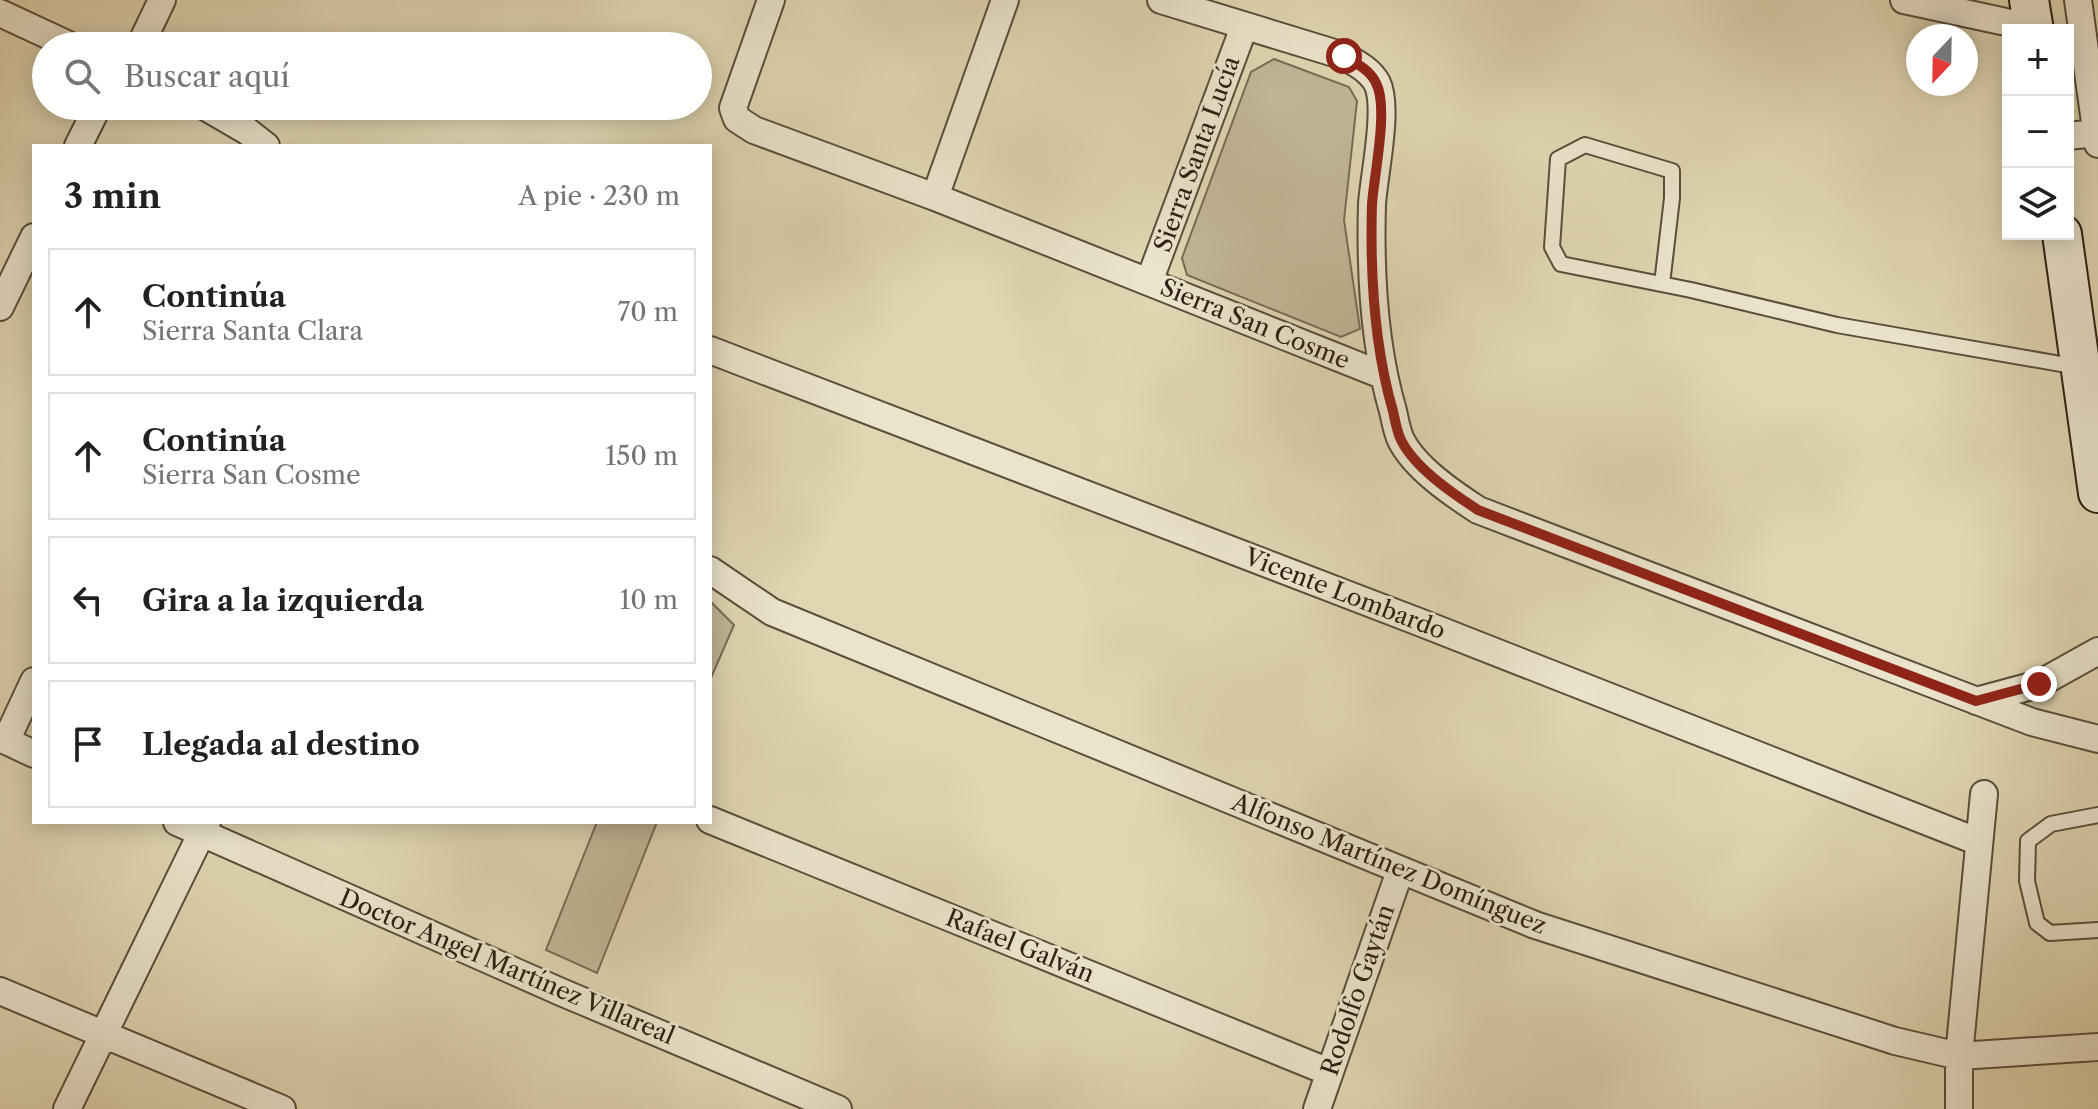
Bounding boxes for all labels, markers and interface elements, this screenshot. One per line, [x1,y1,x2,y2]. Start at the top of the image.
north arrow [1906,24,1978,96]
map controls [2002,24,2074,240]
button: + [2002,24,2074,96]
search box [32,32,712,120]
route start [1326,38,1362,74]
street label: Sierra Santa Lucía [1148,52,1246,256]
icon: search [60,54,104,98]
text: Buscar aquí [124,58,290,95]
button: − [2002,96,2074,168]
button: layers [2002,168,2074,240]
text: 3 min [64,175,161,217]
text: A pie · 230 m [518,180,680,212]
street label: Sierra San Cosme [1156,272,1354,375]
text: Continúa [142,278,286,315]
icon: ahead [66,290,110,334]
text: 70 m [618,296,678,328]
text: Sierra Santa Clara [142,315,363,347]
text: Continúa [142,422,286,459]
icon: ahead [66,434,110,478]
text: 150 m [605,440,678,472]
text: Sierra San Cosme [142,459,361,491]
street label: Vicente Lombardo [1240,541,1450,645]
icon: left [66,578,110,622]
text: Gira a la izquierda [142,582,424,619]
text: 10 m [619,584,678,616]
route end [2021,666,2057,702]
icon: arrive [66,722,110,766]
text: Llegada al destino [142,726,420,763]
street label: Alfonso Martínez Domínguez [1227,787,1551,940]
street label: Doctor Angel Martínez Villareal [335,883,679,1050]
street label: Rodolfo Gaytán [1315,901,1400,1079]
street label: Rafael Galván [942,903,1099,988]

